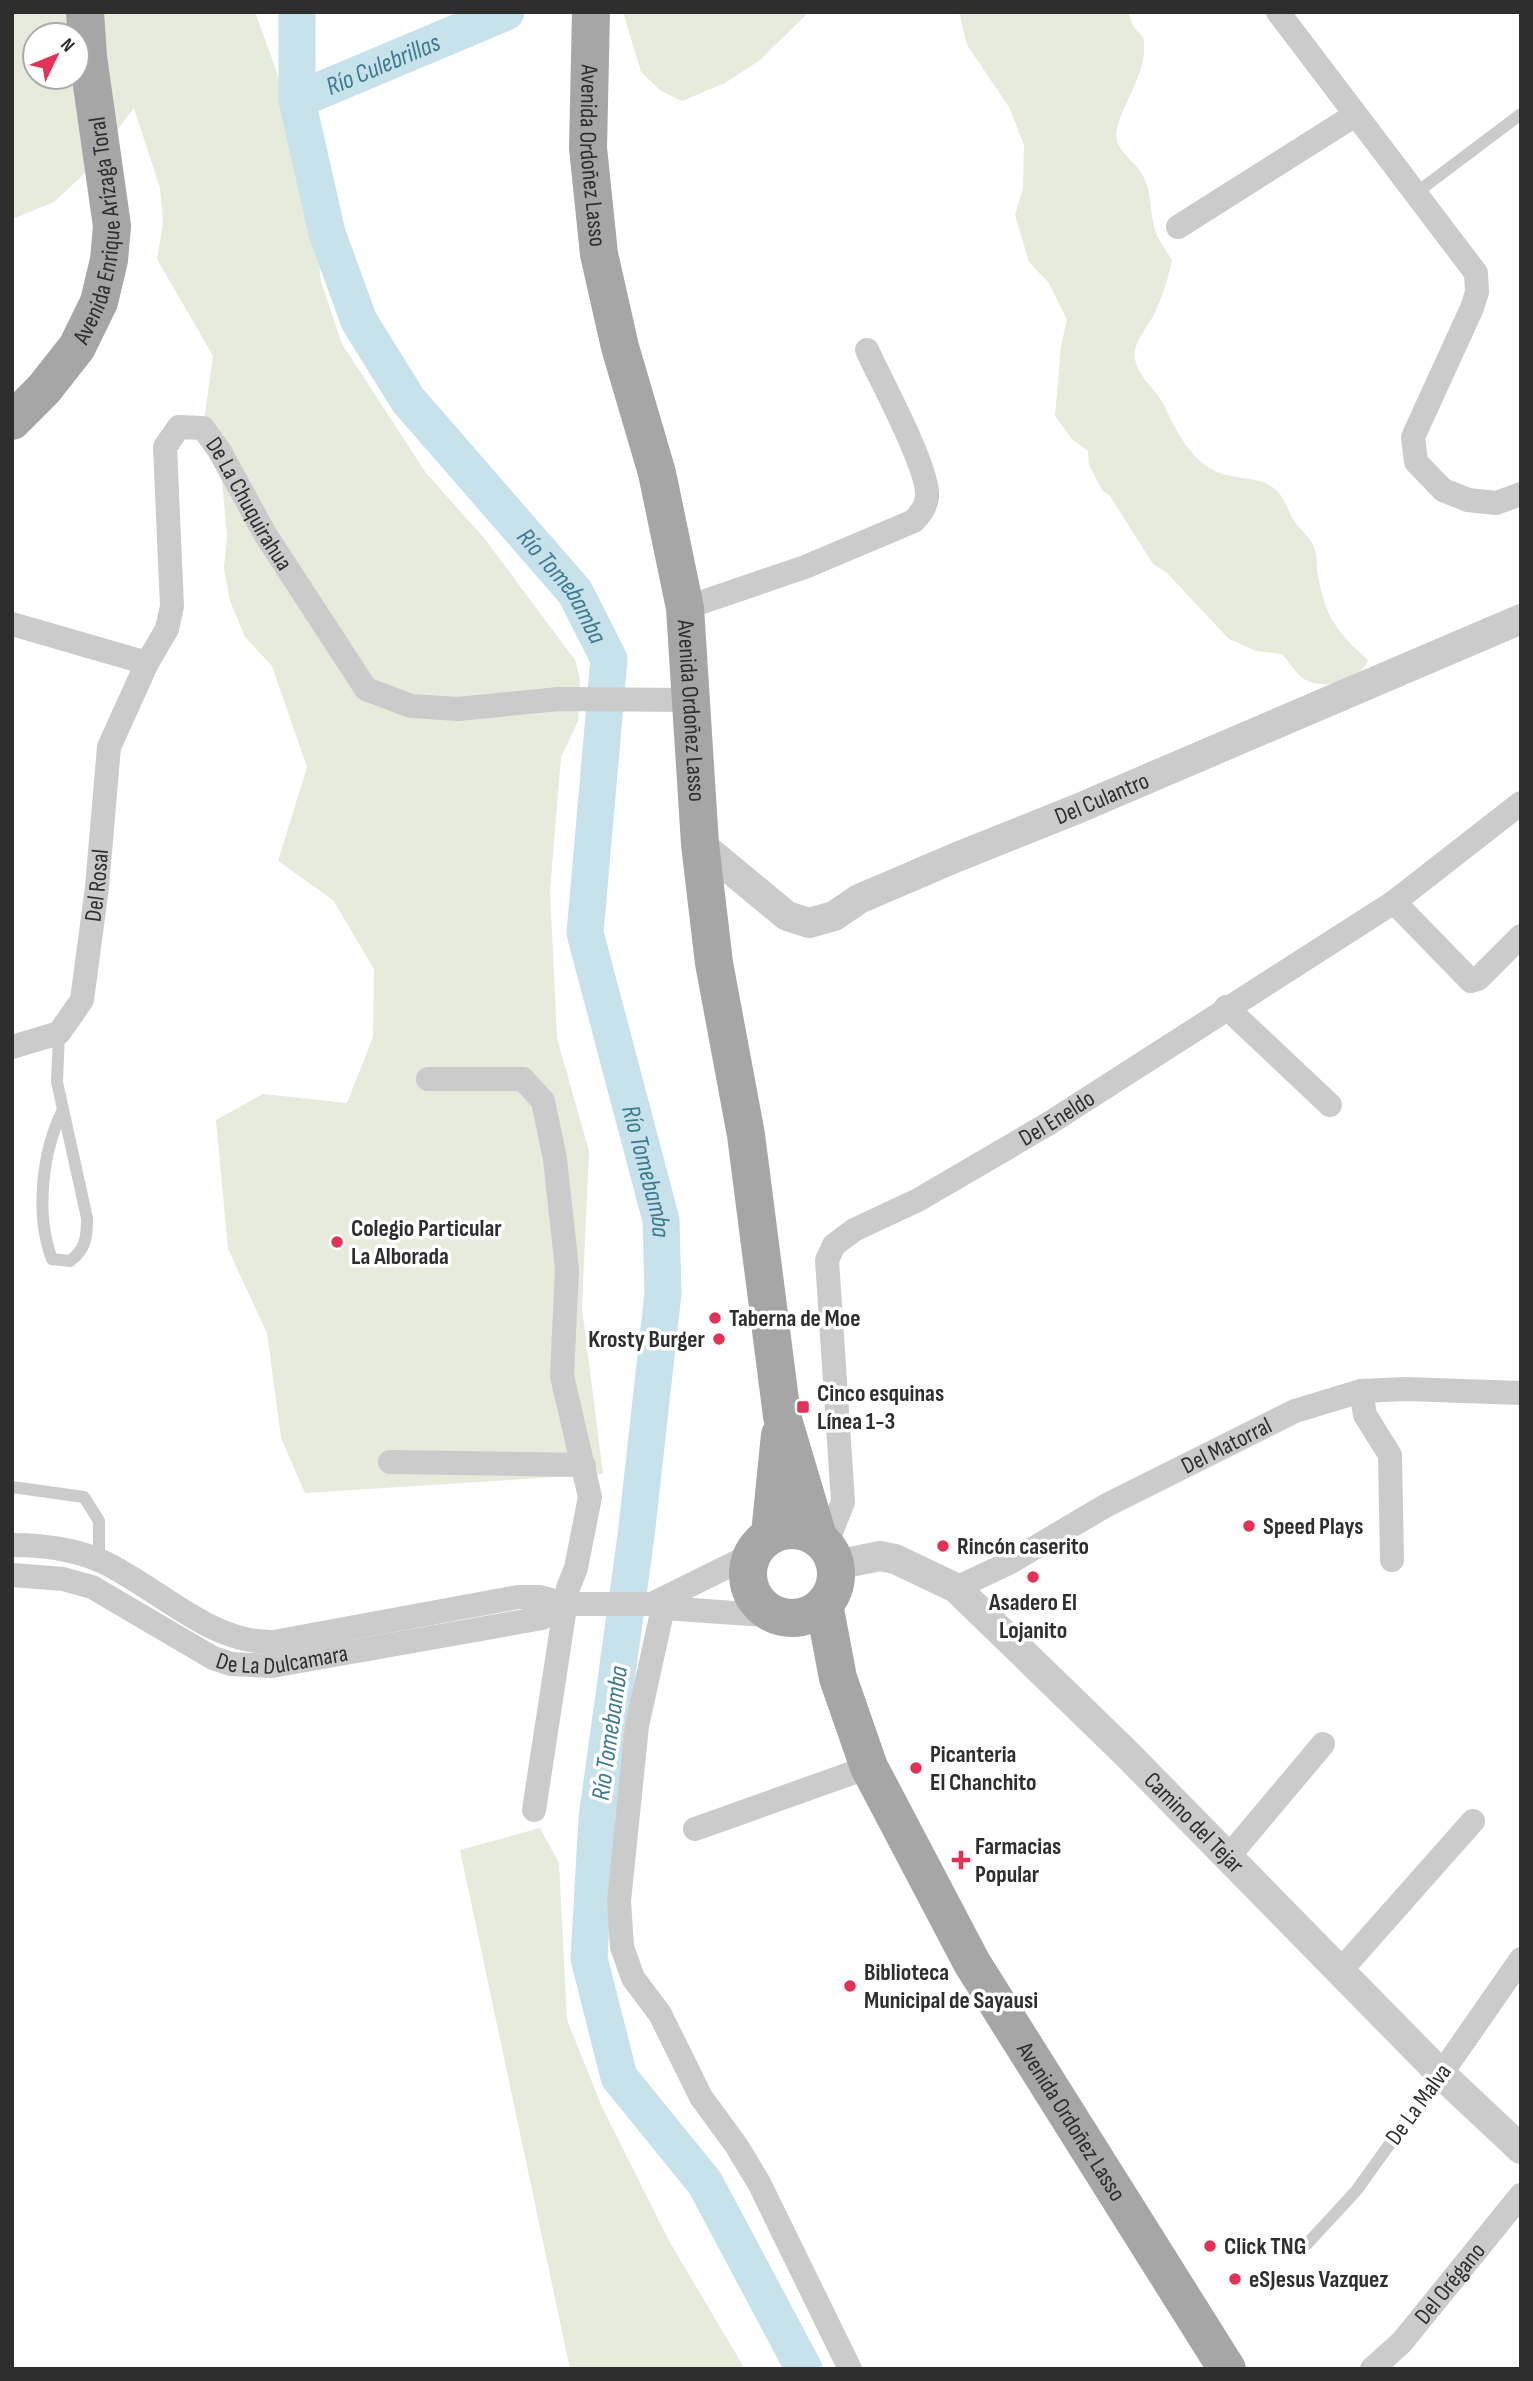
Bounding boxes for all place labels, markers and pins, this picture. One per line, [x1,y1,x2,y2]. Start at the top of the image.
place label: Colegio Particular La Alborada [351,1214,502,1271]
marker: Colegio Particular La Alborada [329,1234,345,1250]
place label: Taberna de Moe [729,1304,860,1333]
marker: Taberna de Moe [707,1310,723,1326]
place label: Krosty Burger [588,1325,706,1354]
marker: Krosty Burger [711,1331,727,1347]
place label: Cinco esquinas Línea 1-3 [817,1379,944,1436]
marker: Cinco esquinas Línea 1-3 [795,1399,811,1415]
place label: Speed Plays [1263,1512,1364,1541]
marker: Speed Plays [1241,1518,1257,1534]
place label: Rincón caserito [957,1532,1089,1561]
marker: Rincón caserito [935,1538,951,1554]
marker: Asadero El Lojanito [1025,1569,1041,1585]
place label: Asadero El Lojanito [988,1588,1077,1645]
place label: Picanteria El Chanchito [930,1740,1036,1797]
marker: Picanteria El Chanchito [908,1760,924,1776]
place label: Farmacias Popular [975,1832,1061,1889]
marker: Farmacias Popular [953,1852,969,1868]
place label: Biblioteca Municipal de Sayausi [864,1958,1038,2015]
marker: Biblioteca Municipal de Sayausi [842,1978,858,1994]
place label: Click TNG [1224,2232,1306,2261]
marker: Click TNG [1202,2238,1218,2254]
place label: eSJesus Vazquez [1249,2265,1389,2294]
marker: eSJesus Vazquez [1227,2271,1243,2287]

